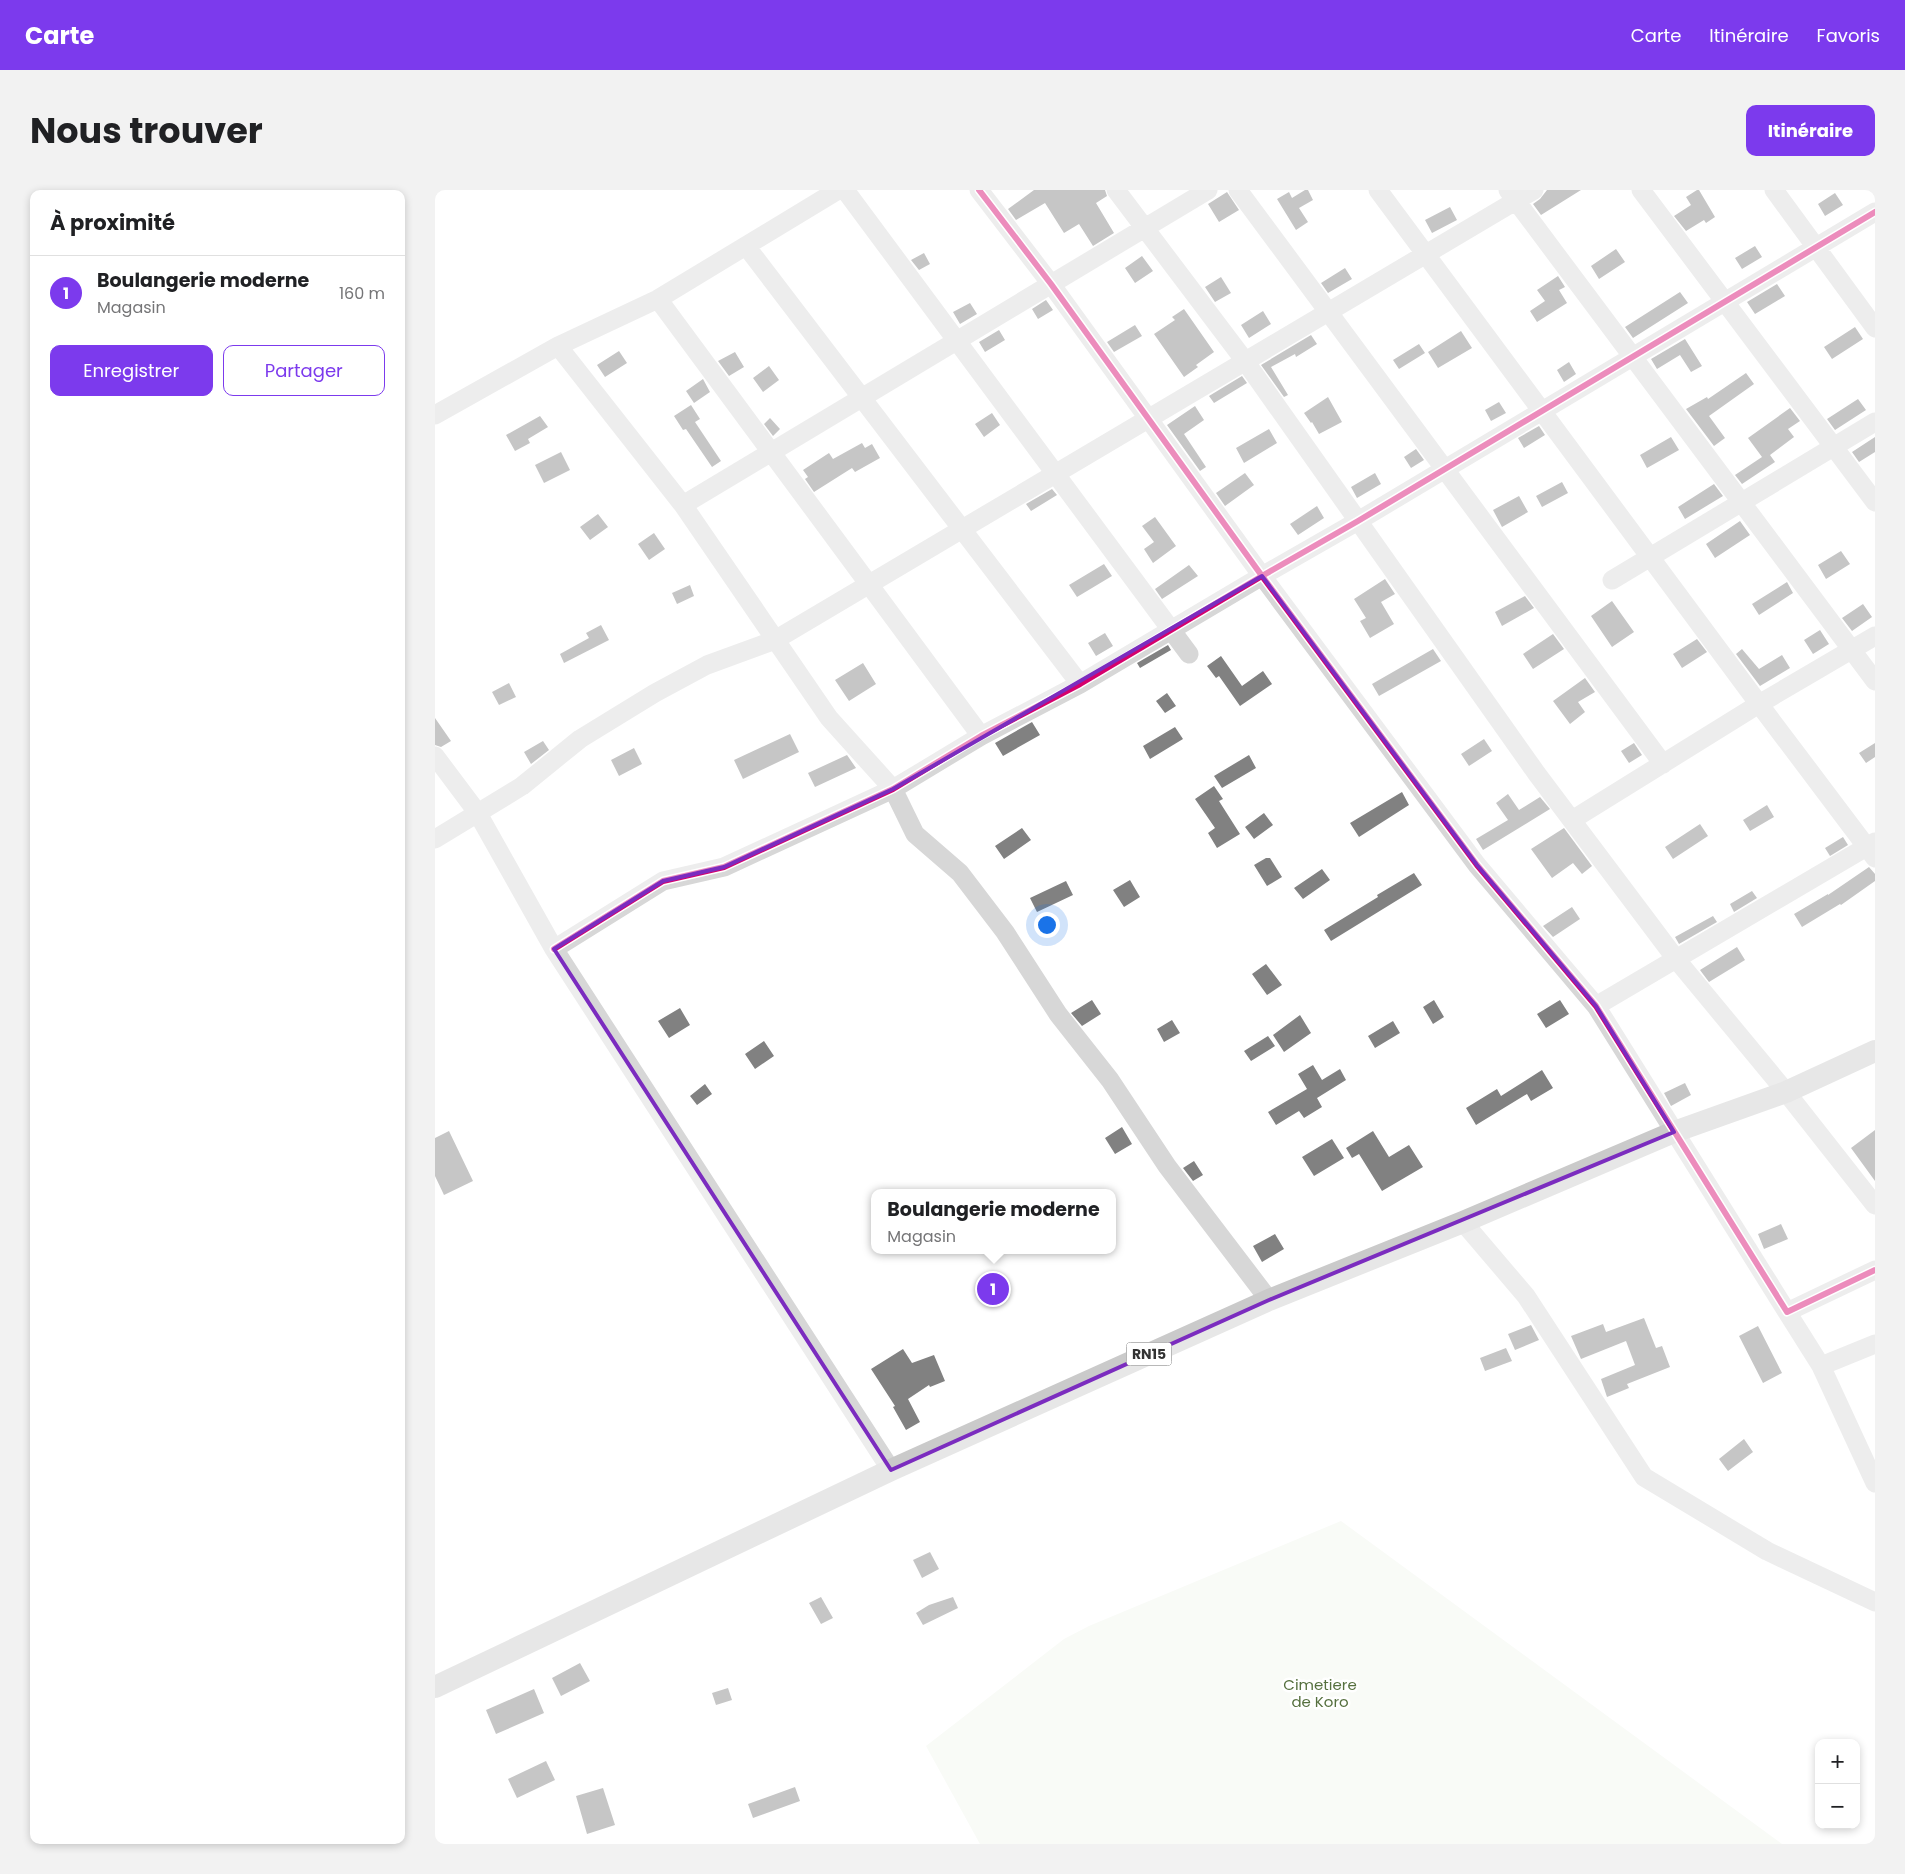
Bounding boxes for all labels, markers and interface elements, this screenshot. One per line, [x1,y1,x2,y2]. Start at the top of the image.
text: Carte [25,19,94,52]
text: Carte [1631,23,1681,48]
text: Itinéraire [1709,23,1789,48]
text: Favoris [1817,23,1880,48]
button: Itinéraire [1746,105,1875,156]
text: Nous trouver [30,106,263,155]
text: À proximité [50,208,175,237]
text: Boulangerie moderne [97,267,309,294]
text: 1 [63,282,69,305]
text: 160 m [339,282,385,305]
text: Magasin [97,296,166,319]
button: Enregistrer [50,345,213,396]
button: Partager [223,345,385,396]
your location [1034,912,1060,938]
popup [871,1189,1116,1254]
text: Boulangerie moderne [887,1196,1100,1223]
text: Magasin [887,1225,956,1248]
pin: 1 [977,1270,1009,1308]
road number: RN15 [1127,1342,1171,1366]
park label: Cimetiere de Koro [1283,1674,1357,1712]
map controls [1815,1739,1860,1829]
button: + [1815,1739,1860,1784]
button: − [1815,1784,1860,1829]

